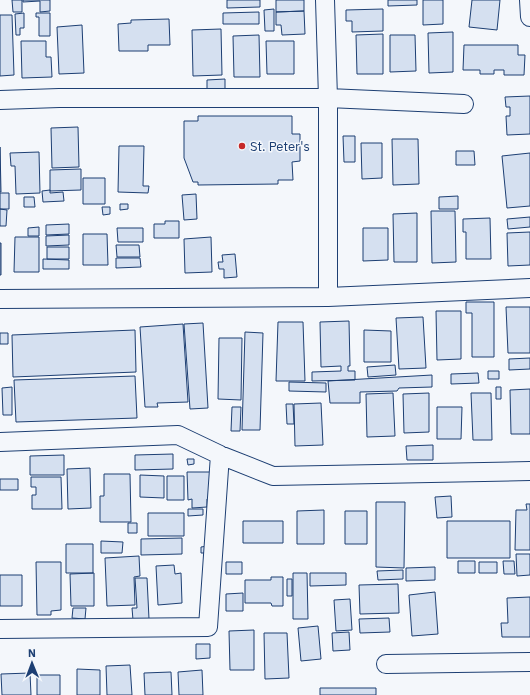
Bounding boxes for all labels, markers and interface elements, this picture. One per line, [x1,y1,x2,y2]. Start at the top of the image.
place label: St. Peter's [250,138,310,155]
marker: St. Peter's [237,141,247,151]
north arrow [12,643,52,683]
text: N [28,646,36,660]

